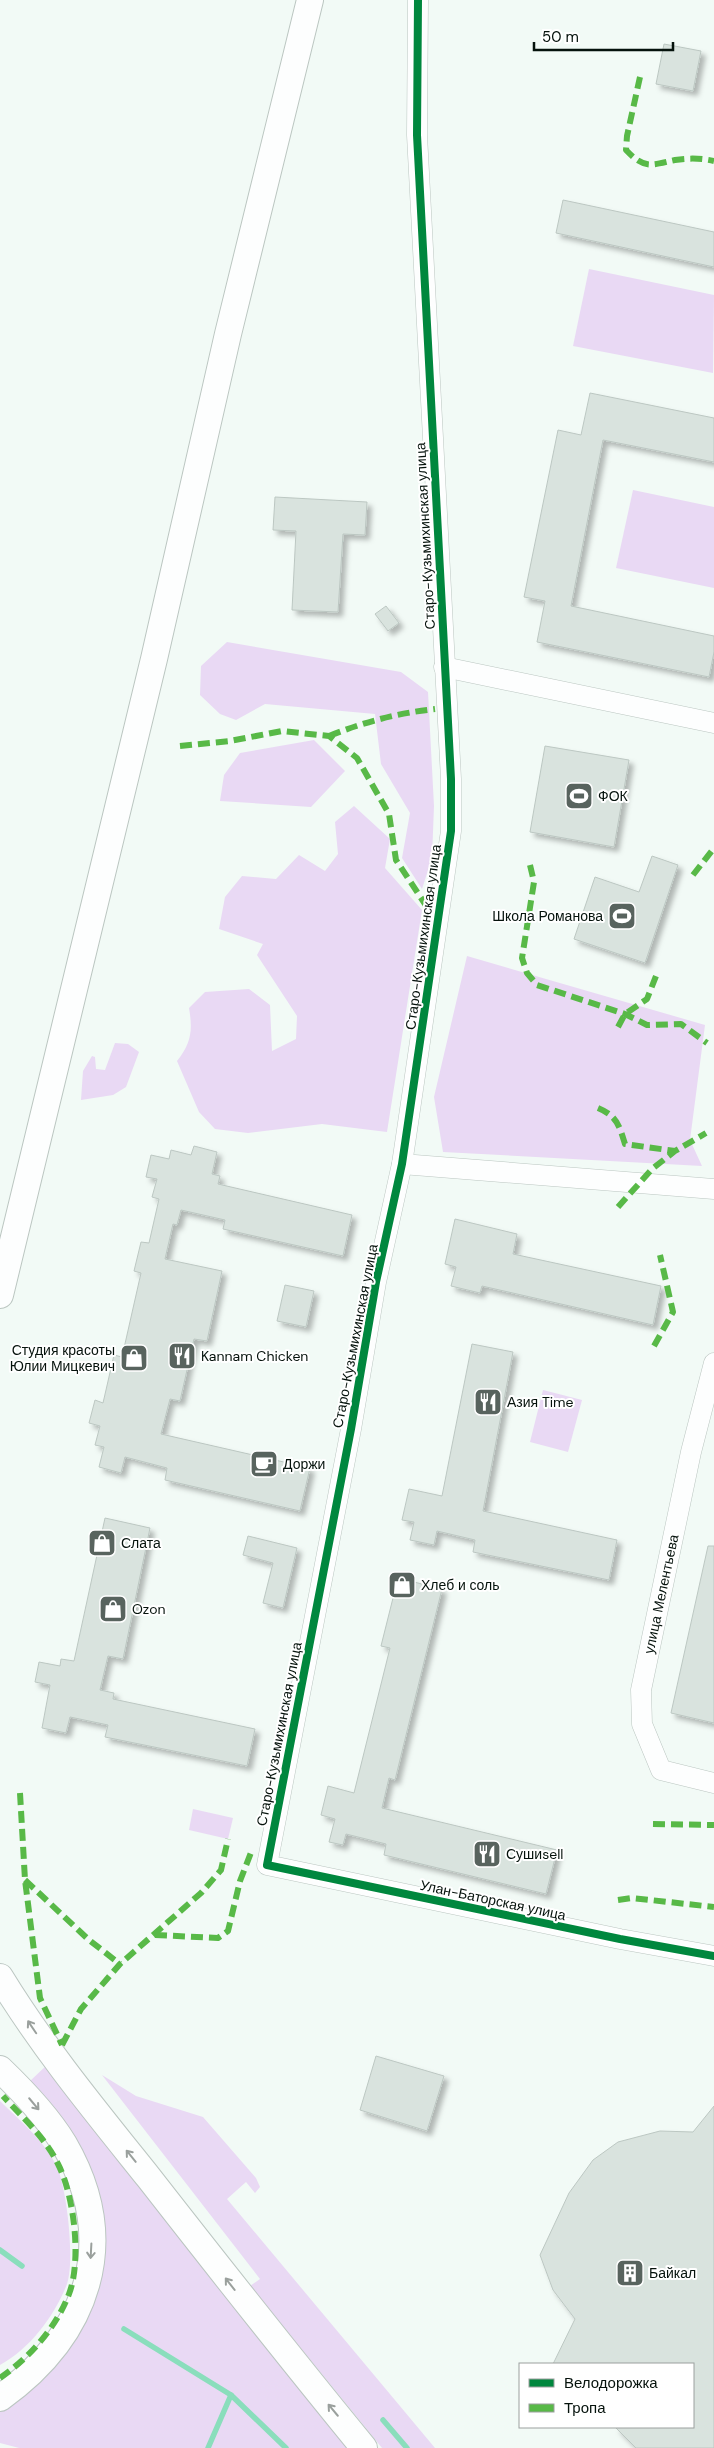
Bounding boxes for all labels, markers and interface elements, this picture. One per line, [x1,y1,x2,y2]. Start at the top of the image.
scale bar [534,20,673,52]
text: 50 m [542,27,579,47]
street label: Старо-Кузьмихинская улица [411,442,439,630]
sports icon: ФОК [564,781,594,811]
place label: ФОК [598,787,629,805]
street label: Старо-Кузьмихинская улица [401,843,445,1031]
sports icon: Школа Романова [607,901,637,931]
place label: Школа Романова [492,907,603,925]
street label: Старо-Кузьмихинская улица [328,1242,382,1430]
place label: Студия красоты Юлии Мицкевич [10,1341,115,1375]
restaurant icon: Kannam Chicken [167,1341,197,1371]
shop icon: Студия красоты Юлии Мицкевич [119,1343,149,1373]
place label: Kannam Chicken [201,1347,308,1365]
restaurant icon: Азия Time [473,1387,503,1417]
place label: Азия Time [507,1393,574,1411]
cafe icon: Доржи [249,1449,279,1479]
place label: Доржи [283,1455,325,1473]
shop icon: Слата [87,1528,117,1558]
street label: улица Мелентьева [640,1532,682,1655]
place label: Слата [121,1534,161,1552]
shop icon: Хлеб и соль [387,1570,417,1600]
place label: Хлеб и соль [421,1576,500,1594]
shop icon: Ozon [98,1594,128,1624]
place label: Ozon [132,1600,166,1618]
street label: Старо-Кузьмихинская улица [252,1640,306,1828]
restaurant icon: Сушиsell [472,1839,502,1869]
place label: Сушиsell [506,1845,563,1863]
street label: Улан-Баторская улица [418,1876,568,1924]
one-way arrow [27,2020,37,2034]
one-way arrow [28,2097,39,2110]
one-way arrow [126,2149,136,2163]
one-way arrow [87,2243,96,2259]
building icon: Байкал [615,2258,645,2288]
place label: Байкал [649,2264,696,2282]
one-way arrow [225,2278,236,2291]
legend [519,2363,694,2428]
text: Велодорожка [564,2373,658,2393]
text: Тропа [564,2398,606,2418]
one-way arrow [328,2404,339,2417]

